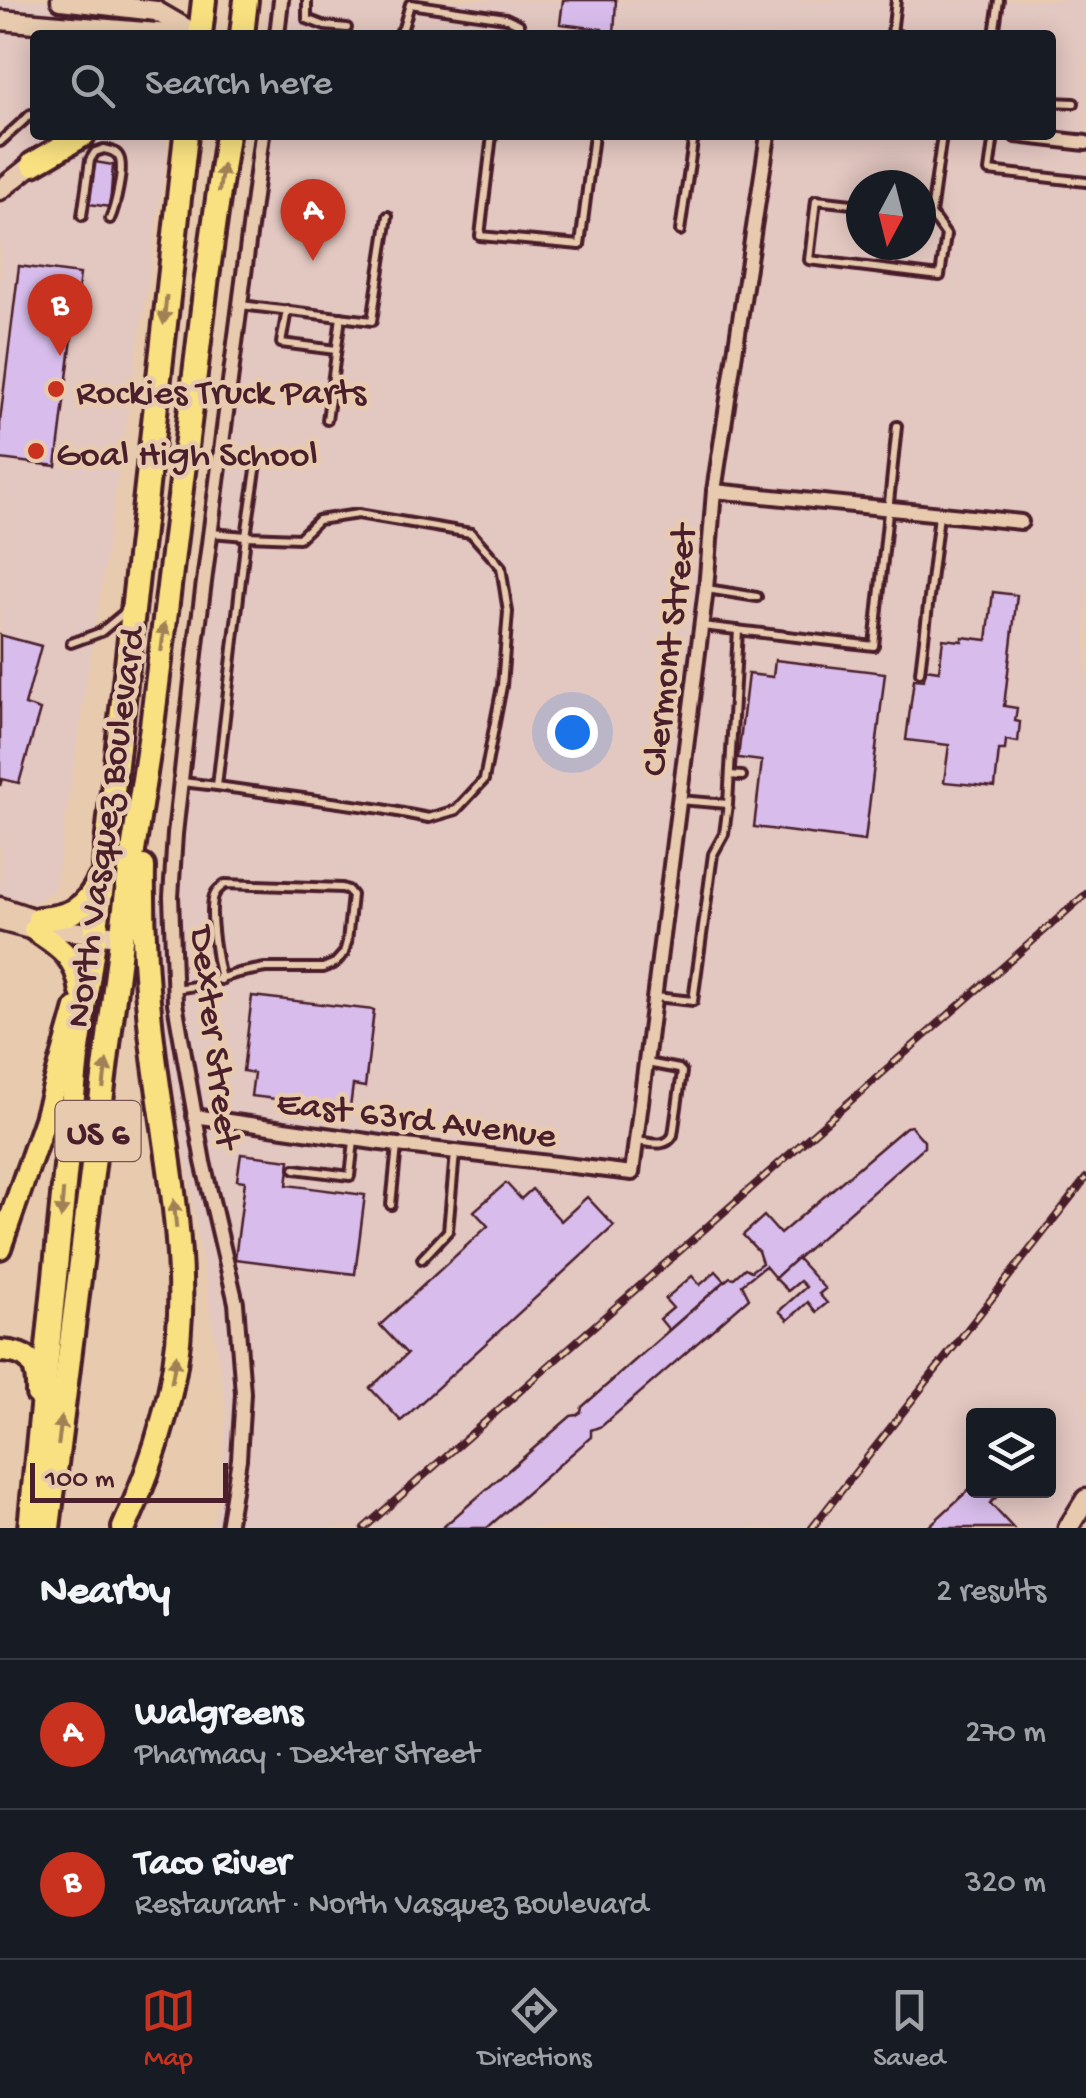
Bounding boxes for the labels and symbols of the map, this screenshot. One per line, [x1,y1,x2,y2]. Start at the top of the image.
one-way arrow [213,161,229,193]
north arrow [846,170,936,260]
pin: A [280,178,346,261]
pin: B [28,274,92,356]
one-way arrow [157,294,173,326]
place label: Rockies Truck Parts [76,373,367,417]
marker: Rockies Truck Parts [45,378,67,400]
place label: Goal High School [56,435,318,479]
marker: Goal High School [25,440,47,462]
street label: Clermont Street [635,519,710,779]
one-way arrow [156,621,172,652]
street label: North Vasquez Boulevard [58,622,158,1031]
your location [547,707,598,758]
street label: Dexter Street [176,921,248,1155]
one-way arrow [97,1058,113,1089]
street label: East 63rd Avenue [274,1083,559,1161]
road number: US 6 [56,1101,140,1161]
one-way arrow [54,1188,70,1220]
one-way arrow [167,1198,183,1230]
one-way arrow [167,1353,182,1384]
one-way arrow [52,1415,68,1447]
scale bar [30,1458,228,1502]

